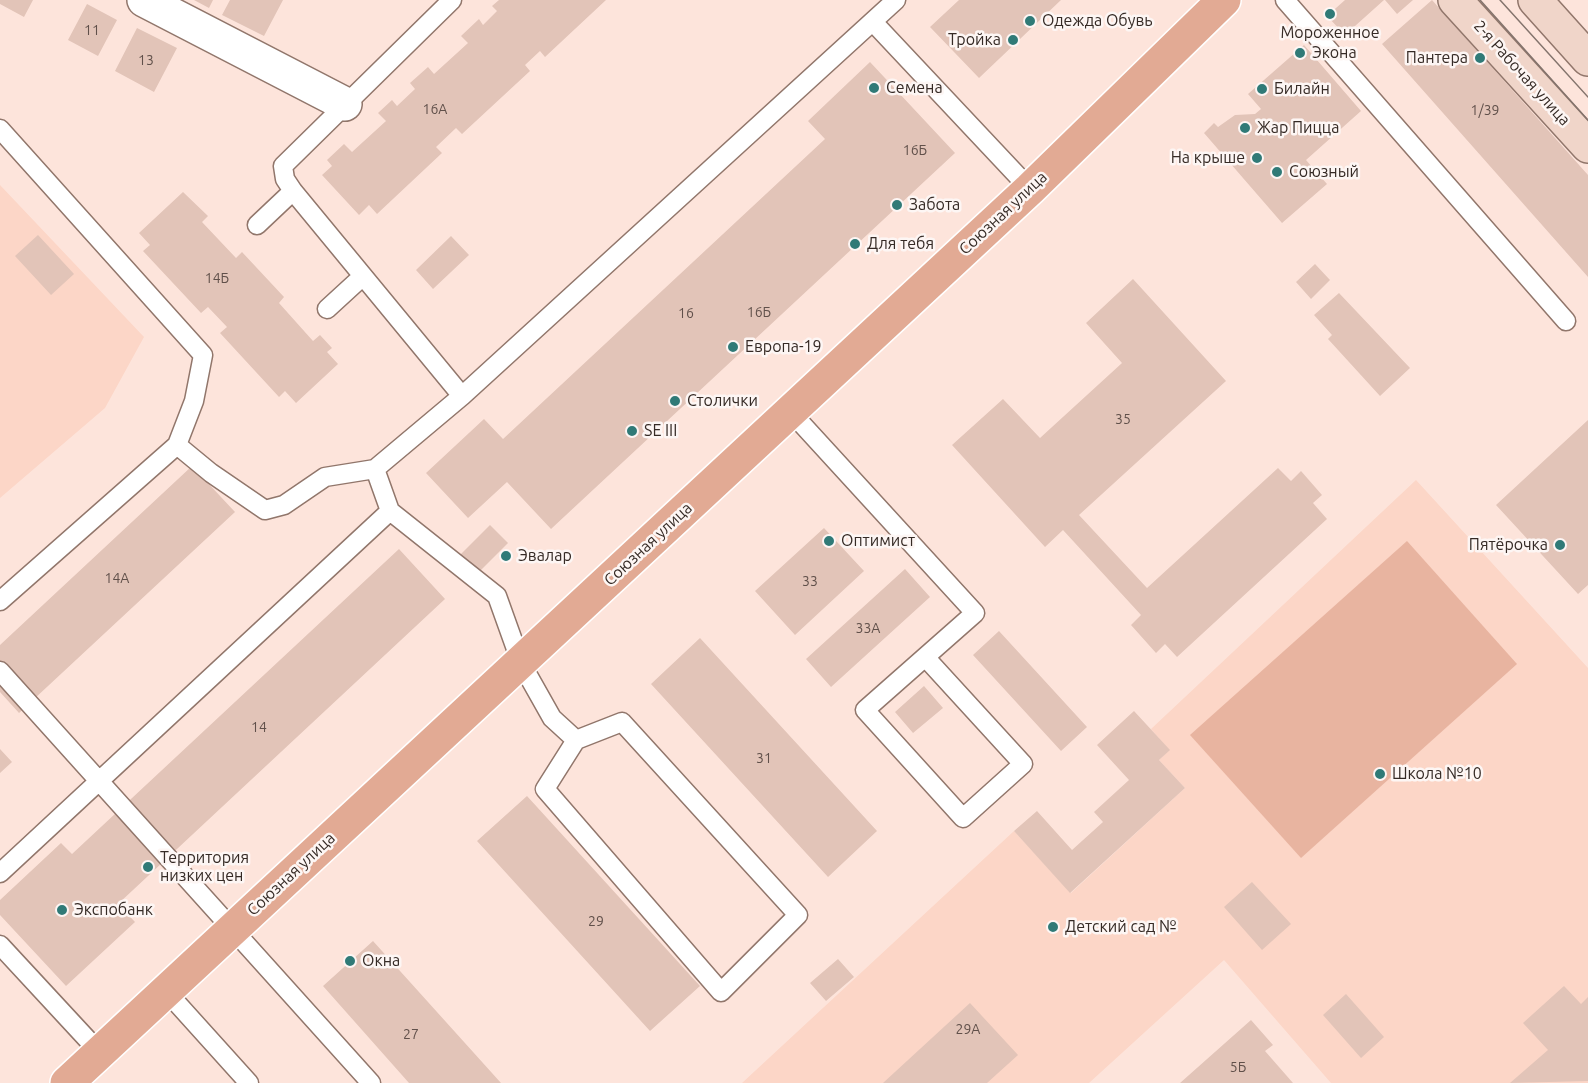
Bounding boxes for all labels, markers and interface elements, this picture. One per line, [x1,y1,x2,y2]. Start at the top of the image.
marker: Мороженное [1323,7,1337,21]
place label: Одежда Обувь [1042,11,1153,31]
marker: Одежда Обувь [1023,14,1037,28]
street label: 2-я Рабочая улица [1470,16,1574,130]
house number: 11 [84,22,100,38]
place label: Мороженное [1280,23,1380,43]
place label: Тройка [948,30,1001,50]
marker: Тройка [1006,33,1020,47]
place label: Экона [1312,43,1357,63]
marker: Экона [1293,46,1307,60]
place label: Пантера [1406,48,1468,68]
marker: Пантера [1473,51,1487,65]
house number: 13 [138,52,154,68]
place label: Семена [886,78,943,98]
place label: Билайн [1274,79,1330,99]
marker: Семена [867,81,881,95]
marker: Билайн [1255,82,1269,96]
house number: 16А [423,101,447,117]
house number: 1/39 [1471,102,1499,118]
place label: Жар Пицца [1257,118,1339,138]
marker: Жар Пицца [1238,121,1252,135]
house number: 16Б [903,142,927,158]
place label: На крыше [1171,148,1245,168]
marker: На крыше [1250,151,1264,165]
place label: Союзный [1289,162,1359,182]
marker: Союзный [1270,165,1284,179]
street label: Союзная улица [955,167,1051,259]
place label: Забота [909,195,960,215]
marker: Забота [890,198,904,212]
place label: Для тебя [867,234,934,254]
marker: Для тебя [848,237,862,251]
house number: 14Б [205,270,229,286]
house number: 16Б [747,304,771,320]
house number: 16 [678,305,694,321]
place label: Европа-19 [745,337,822,357]
marker: Европа-19 [726,340,740,354]
place label: Столички [687,391,758,411]
marker: Столички [668,394,682,408]
house number: 35 [1115,411,1131,427]
place label: SE III [644,421,677,441]
marker: SE III [625,424,639,438]
street label: Союзная улица [600,498,696,590]
place label: Оптимист [841,531,915,551]
marker: Оптимист [822,534,836,548]
place label: Пятёрочка [1469,535,1548,555]
marker: Пятёрочка [1553,538,1567,552]
place label: Эвалар [518,546,572,566]
marker: Эвалар [499,549,513,563]
house number: 14А [105,570,129,586]
house number: 33 [802,573,818,589]
house number: 33А [856,620,880,636]
house number: 14 [251,719,267,735]
house number: 31 [756,750,772,766]
place label: Школа №10 [1392,764,1482,784]
marker: Школа №10 [1373,767,1387,781]
street label: Союзная улица [243,828,339,920]
place label: Территория низких цен [160,848,249,886]
marker: Территория низких цен [141,860,155,874]
place label: Экспобанк [74,900,153,920]
marker: Экспобанк [55,903,69,917]
house number: 29 [588,913,604,929]
place label: Детский сад № [1065,917,1177,937]
marker: Детский сад № [1046,920,1060,934]
place label: Окна [362,951,400,971]
marker: Окна [343,954,357,968]
house number: 29А [956,1021,980,1037]
house number: 27 [403,1026,419,1042]
house number: 5Б [1230,1059,1246,1075]

